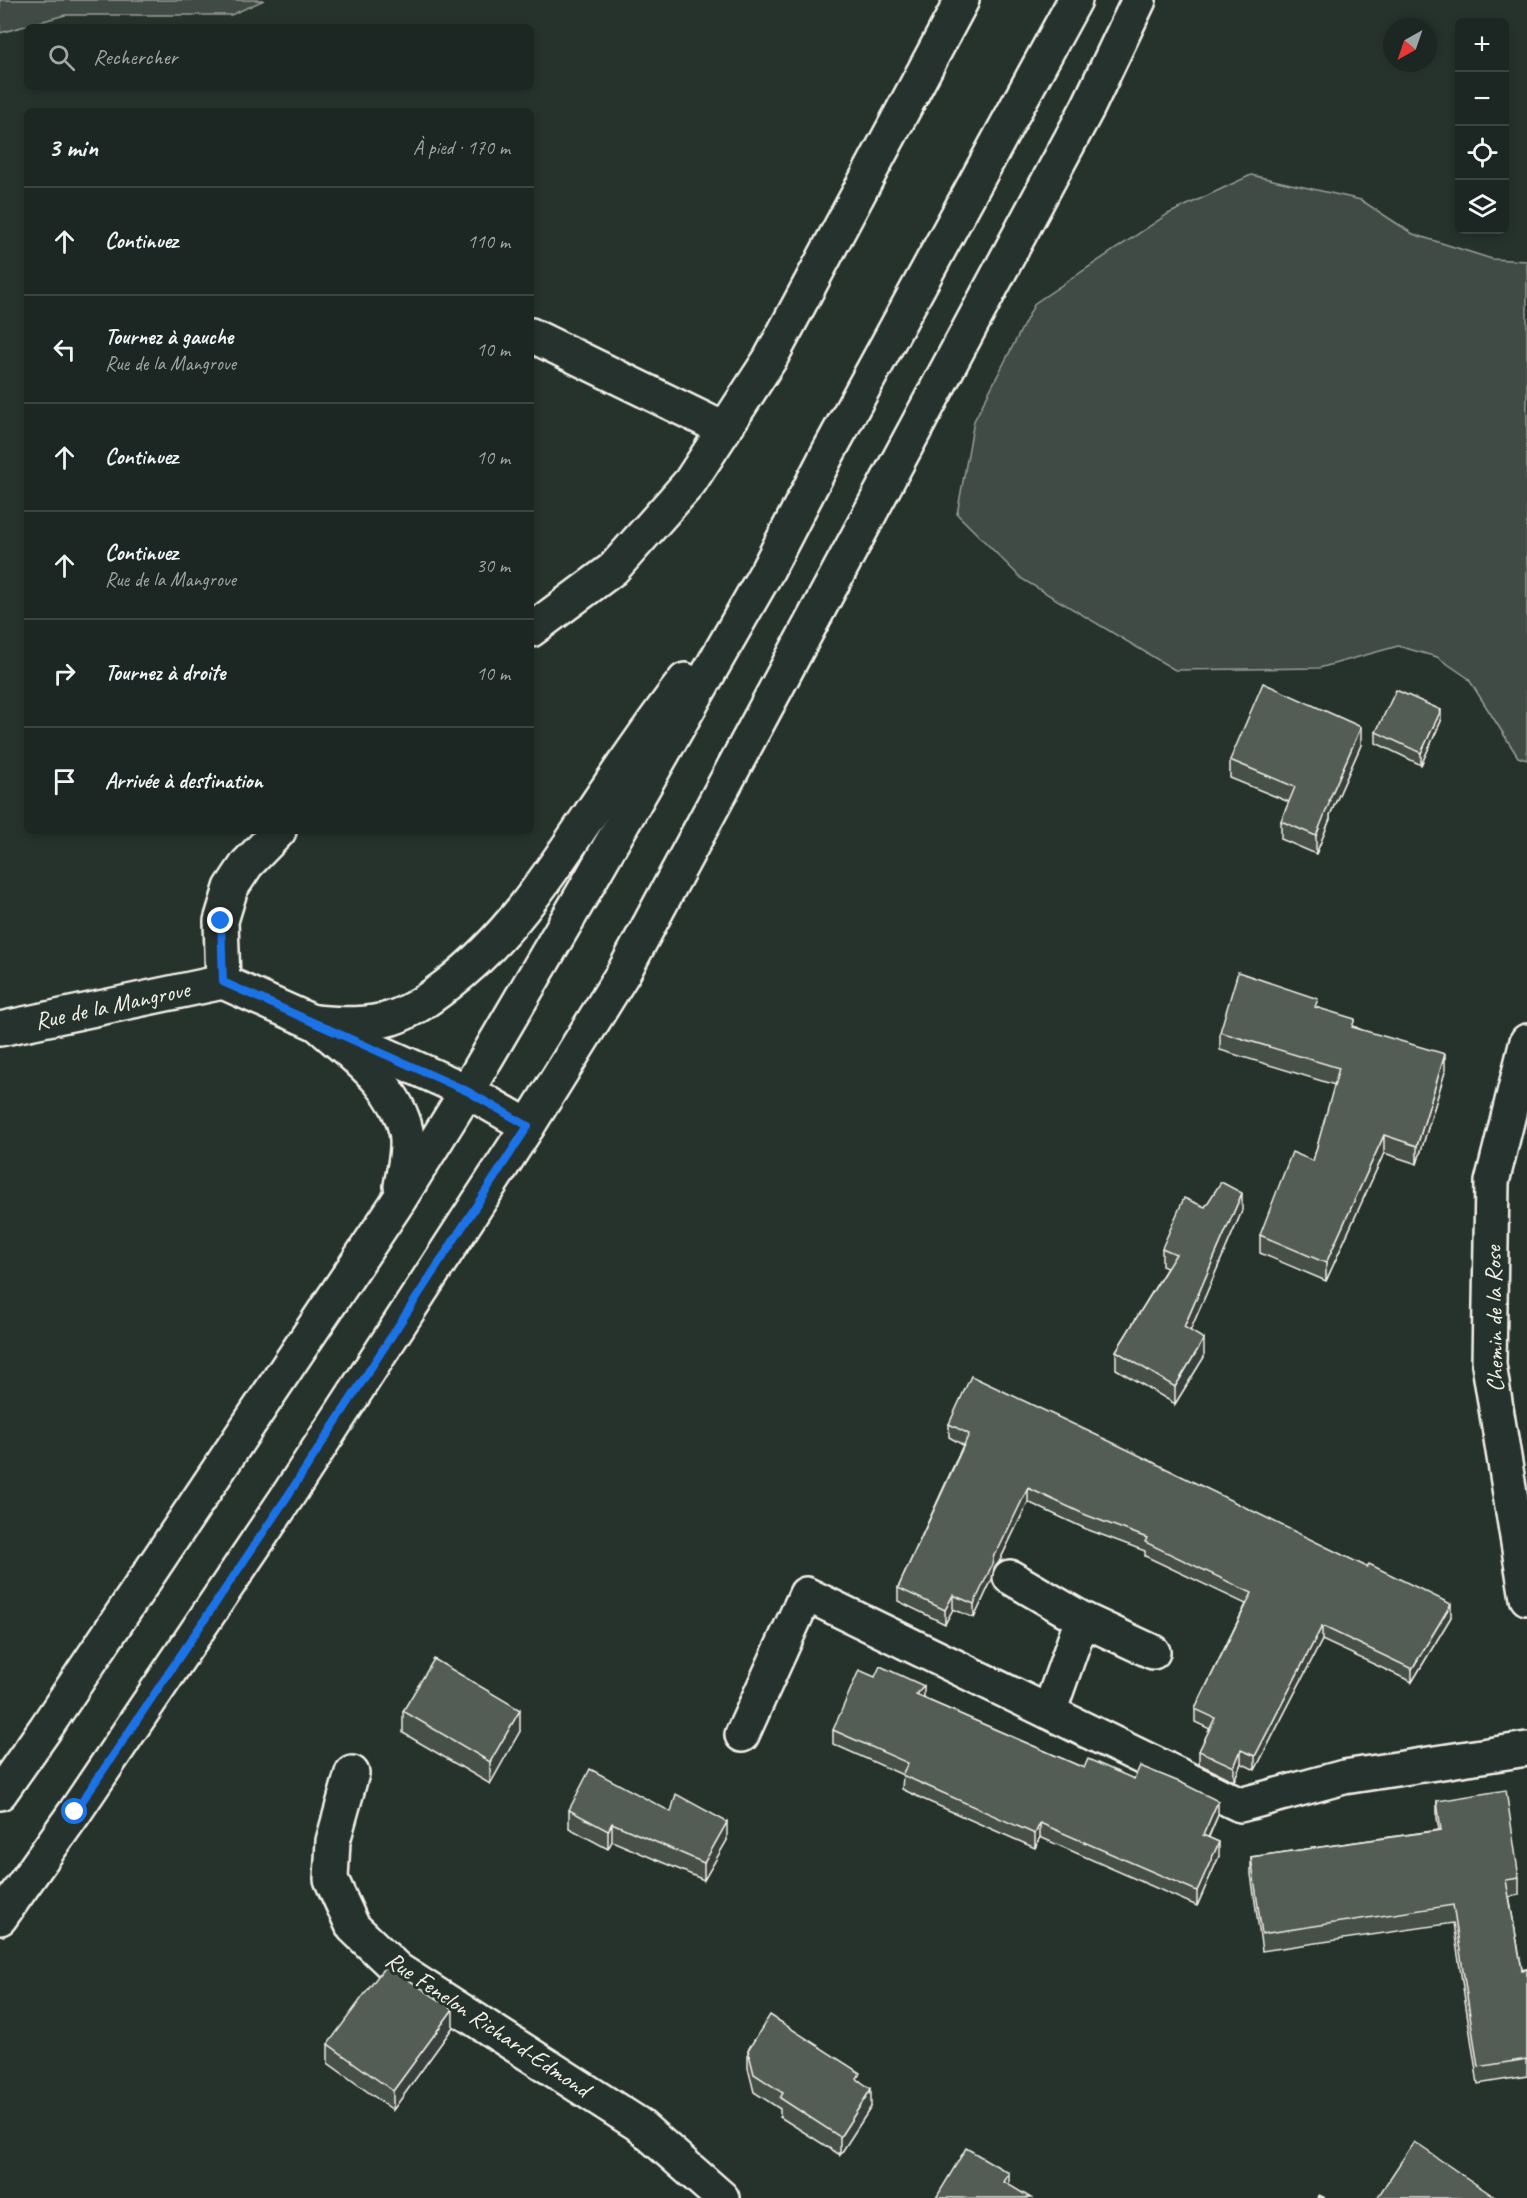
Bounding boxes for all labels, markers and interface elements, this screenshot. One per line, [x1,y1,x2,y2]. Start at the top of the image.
north arrow [1383,18,1437,72]
map controls [1455,18,1509,234]
button: + [1455,18,1509,72]
search box [24,24,534,90]
icon: search [45,41,78,74]
text: Rechercher [93,43,177,71]
button: − [1455,72,1509,126]
button: locate [1455,126,1509,180]
text: 3 min [48,131,98,164]
text: À pied · 170 m [413,135,510,160]
button: layers [1455,180,1509,234]
icon: ahead [48,225,81,258]
text: Continuez [105,227,178,255]
text: 110 m [467,229,510,254]
text: Tournez à gauche [105,323,233,351]
icon: left [48,333,81,366]
text: 10 m [476,337,510,362]
text: Rue de la Mangrove [105,351,236,376]
icon: ahead [48,441,81,474]
text: Continuez [105,443,178,471]
text: 10 m [476,445,510,470]
text: Continuez [105,539,178,567]
icon: ahead [48,549,81,582]
text: 30 m [476,553,510,578]
text: Rue de la Mangrove [105,567,236,592]
icon: right [48,657,81,690]
text: Tournez à droite [105,659,225,687]
text: 10 m [476,661,510,686]
icon: arrive [48,765,81,798]
text: Arrivée à destination [105,767,263,795]
route end [207,907,233,933]
street label: Rue de la Mangrove [32,974,194,1036]
street label: Chemin de la Rose [1478,1243,1510,1393]
route start [61,1798,87,1824]
street label: Rue Fenelon Richard-Edmond [380,1944,599,2106]

